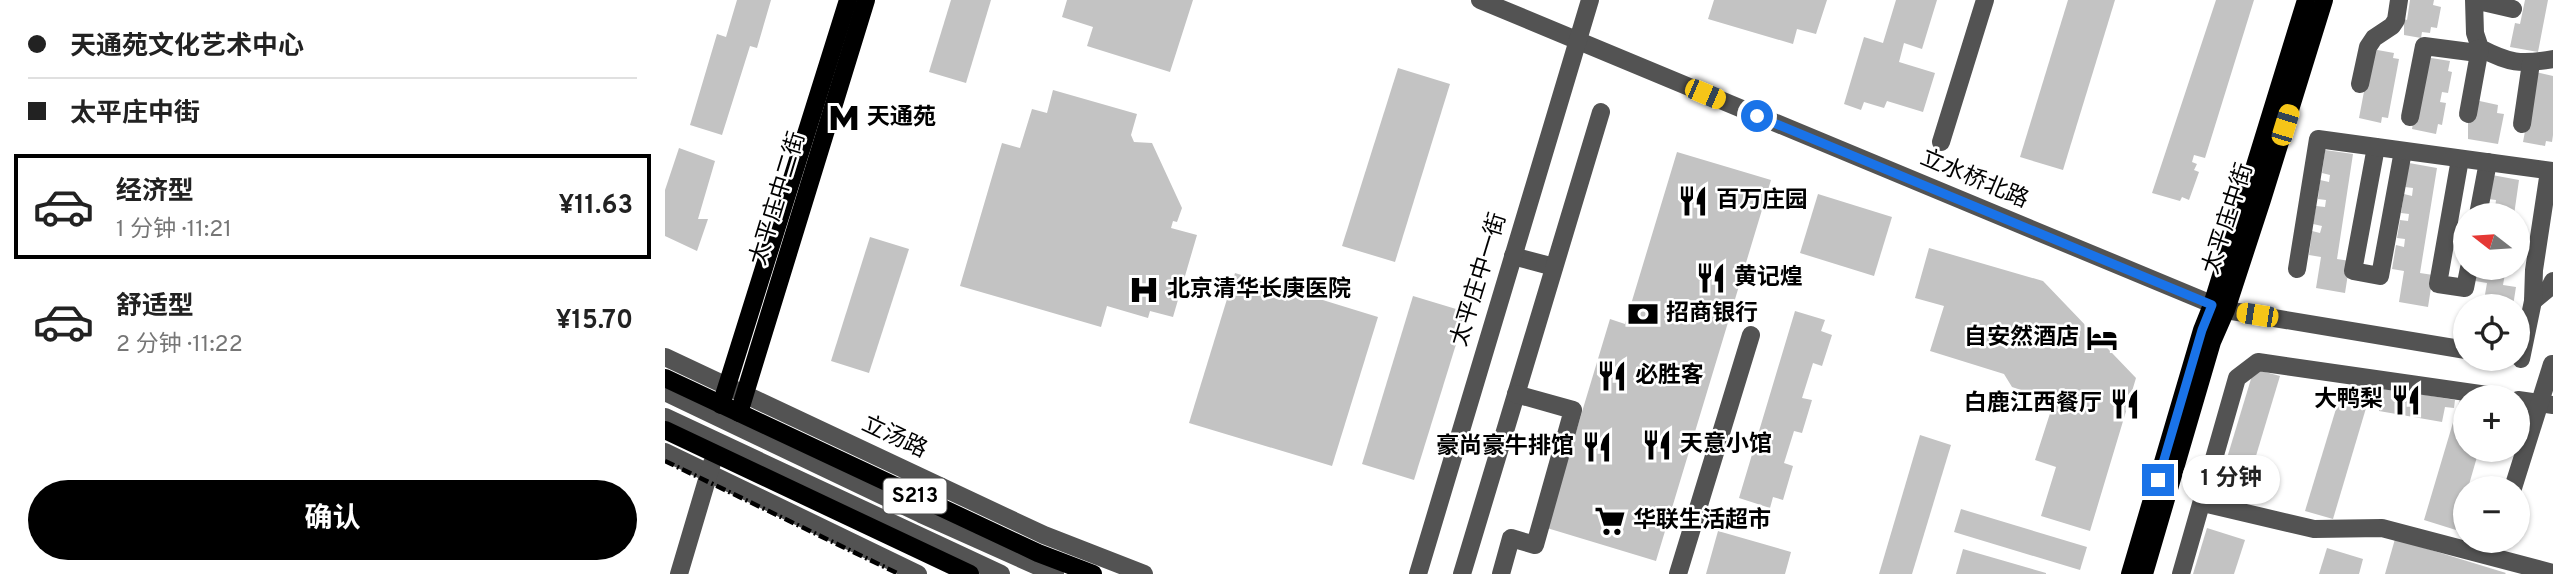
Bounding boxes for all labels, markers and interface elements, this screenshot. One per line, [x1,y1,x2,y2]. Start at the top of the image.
text: 天通苑文化艺术中心 [70,31,304,64]
car [1682,76,1729,112]
text: 太平庄中街 [70,98,200,131]
route start [1741,100,1773,132]
metro station icon: 天通苑 [827,101,861,135]
car [2269,102,2302,148]
place label: 天通苑 [867,104,936,133]
street label: 太平庄中二街 [745,129,813,269]
street label: 立水桥北路 [1915,144,2033,216]
street label: 太平庄中街 [2197,160,2261,278]
icon: car [32,175,95,238]
text: 经济型 [116,176,194,209]
restaurant icon: 百万庄园 [1676,184,1710,218]
place label: 百万庄园 [1716,187,1808,216]
text: ¥11.63 [558,190,633,223]
north arrow [2453,203,2531,280]
map controls [2453,203,2530,553]
street label: 太平庄中一街 [1446,210,1514,350]
text: 1 分钟 · 11:21 [116,216,232,245]
restaurant icon: 黄记煌 [1694,261,1728,295]
place label: 黄记煌 [1734,264,1803,293]
hospital icon: 北京清华长庚医院 [1127,273,1161,307]
place label: 北京清华长庚医院 [1167,276,1351,305]
icon: car [32,290,95,353]
text: 舒适型 [116,291,194,324]
button: locate [2453,294,2530,371]
bank icon: 招商银行 [1626,297,1660,331]
place label: 招商银行 [1666,300,1758,329]
car [2235,301,2280,329]
text: ¥15.70 [556,305,633,338]
hotel icon: 自安然酒店 [2085,321,2119,355]
place label: 自安然酒店 [1964,324,2079,353]
text: 2 分钟 · 11:22 [116,331,243,360]
restaurant icon: 必胜客 [1595,359,1629,393]
place label: 必胜客 [1635,362,1704,391]
restaurant icon: 大鸭梨 [2389,383,2423,417]
button: + [2453,385,2530,462]
place label: 大鸭梨 [2314,386,2383,415]
restaurant icon: 白鹿江西餐厅 [2108,387,2142,421]
place label: 白鹿江西餐厅 [1964,390,2102,419]
street label: 立汤路 [857,410,931,466]
restaurant icon: 天意小馆 [1640,428,1674,462]
restaurant icon: 豪尚豪牛排馆 [1580,430,1614,464]
place label: 天意小馆 [1680,431,1772,460]
place label: 豪尚豪牛排馆 [1436,433,1574,462]
callout: 1 分钟 [2183,456,2281,504]
route end [2142,464,2174,496]
text: 1 分钟 [2201,465,2261,494]
button: − [2453,476,2530,553]
road number: S213 [883,478,947,514]
button: 确认 [28,480,637,560]
supermarket icon: 华联生活超市 [1593,504,1627,538]
place label: 华联生活超市 [1633,506,1771,536]

